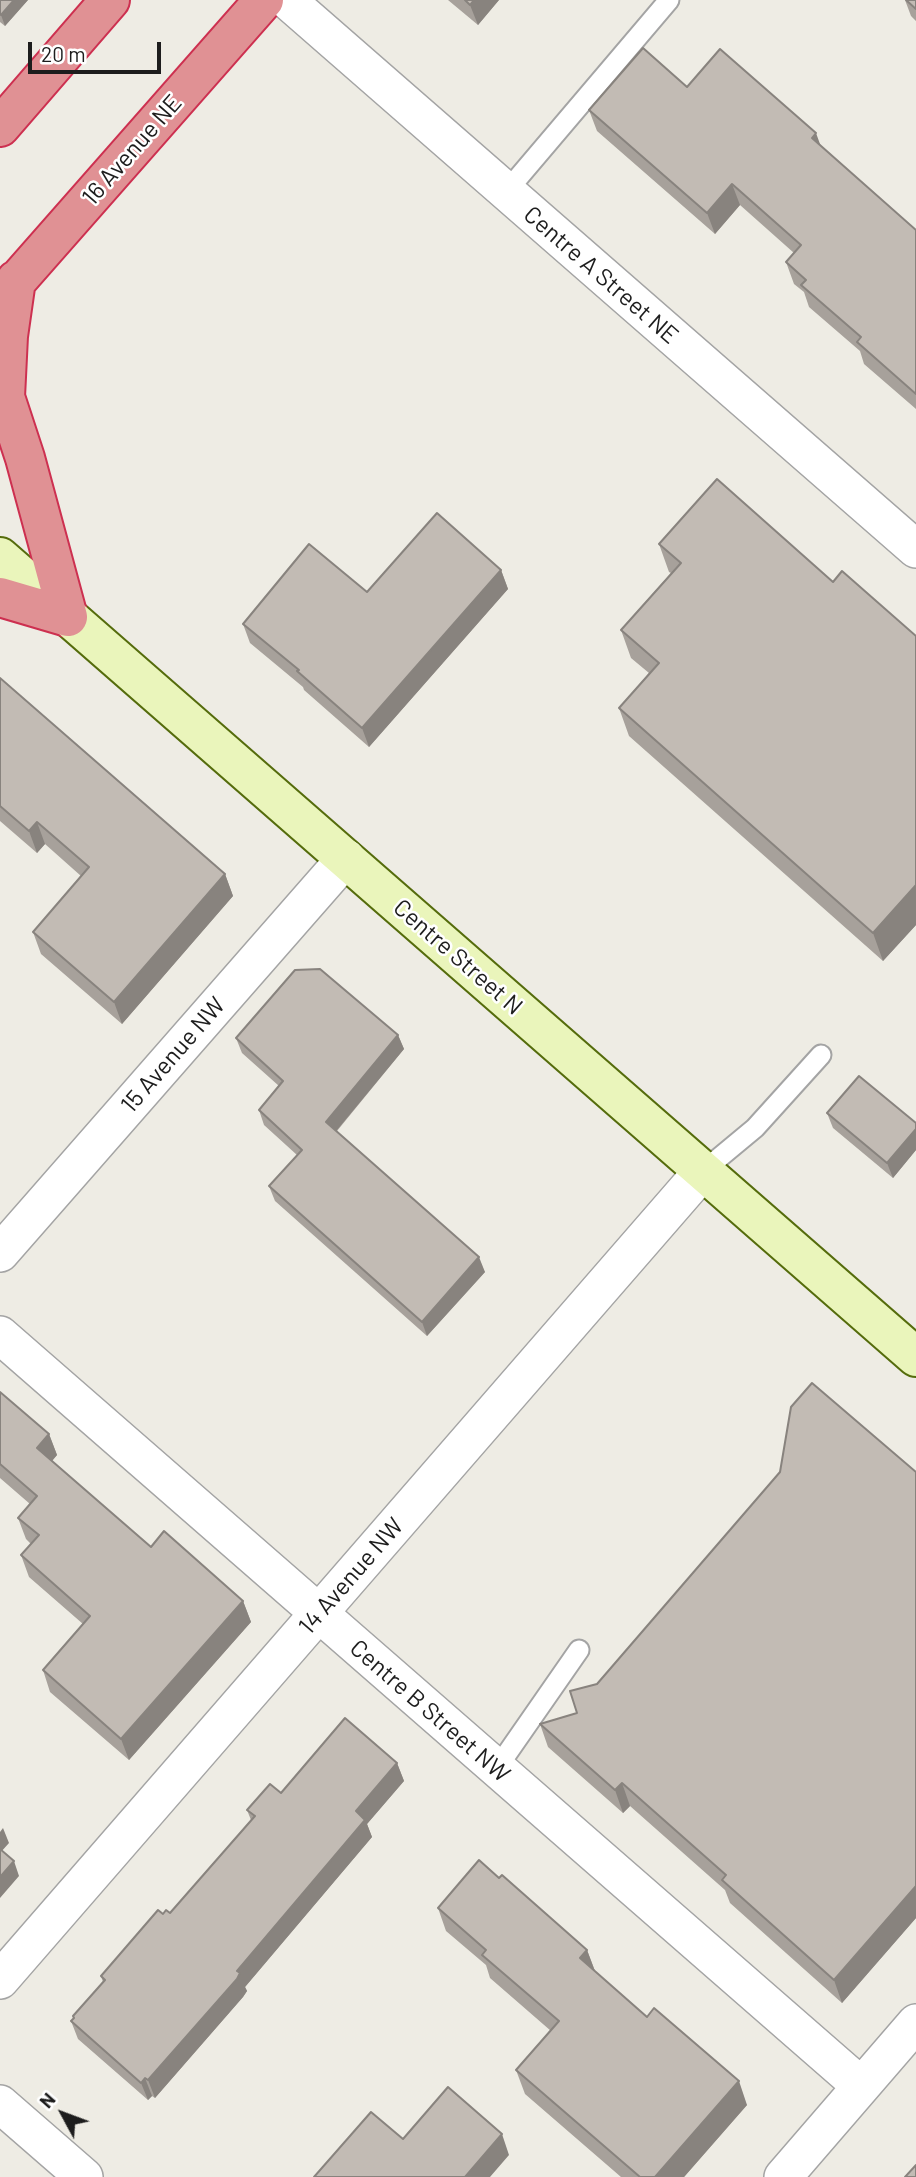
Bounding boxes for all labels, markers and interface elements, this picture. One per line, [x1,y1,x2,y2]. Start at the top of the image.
scale bar [32,28,164,72]
text: 20 m [41,41,86,66]
street label: 16 Avenue NE [76,89,188,211]
street label: Centre A Street NE [518,200,684,350]
street label: Centre Street N [388,893,528,1021]
street label: 15 Avenue NW [115,991,231,1119]
street label: 14 Avenue NW [293,1512,409,1640]
street label: Centre B Street NW [344,1634,516,1788]
north arrow [28,2079,98,2149]
text: N [34,2088,60,2112]

